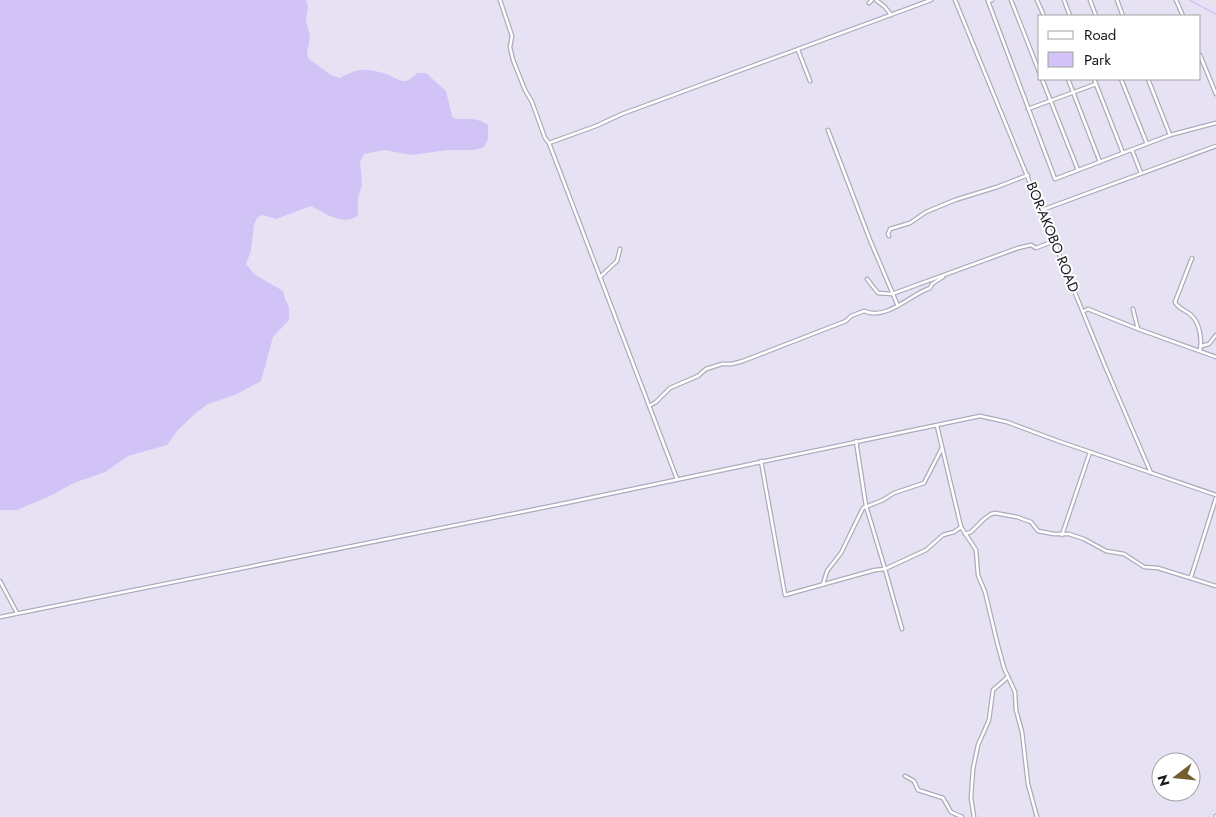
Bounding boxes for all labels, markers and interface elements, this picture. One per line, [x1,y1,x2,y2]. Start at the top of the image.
legend [1038,15,1201,80]
text: Road [1084,24,1116,46]
text: Park [1084,49,1111,71]
street label: BOR-AKOBO ROAD [1022,179,1084,295]
north arrow [1151,752,1201,802]
text: N [1152,772,1175,789]

